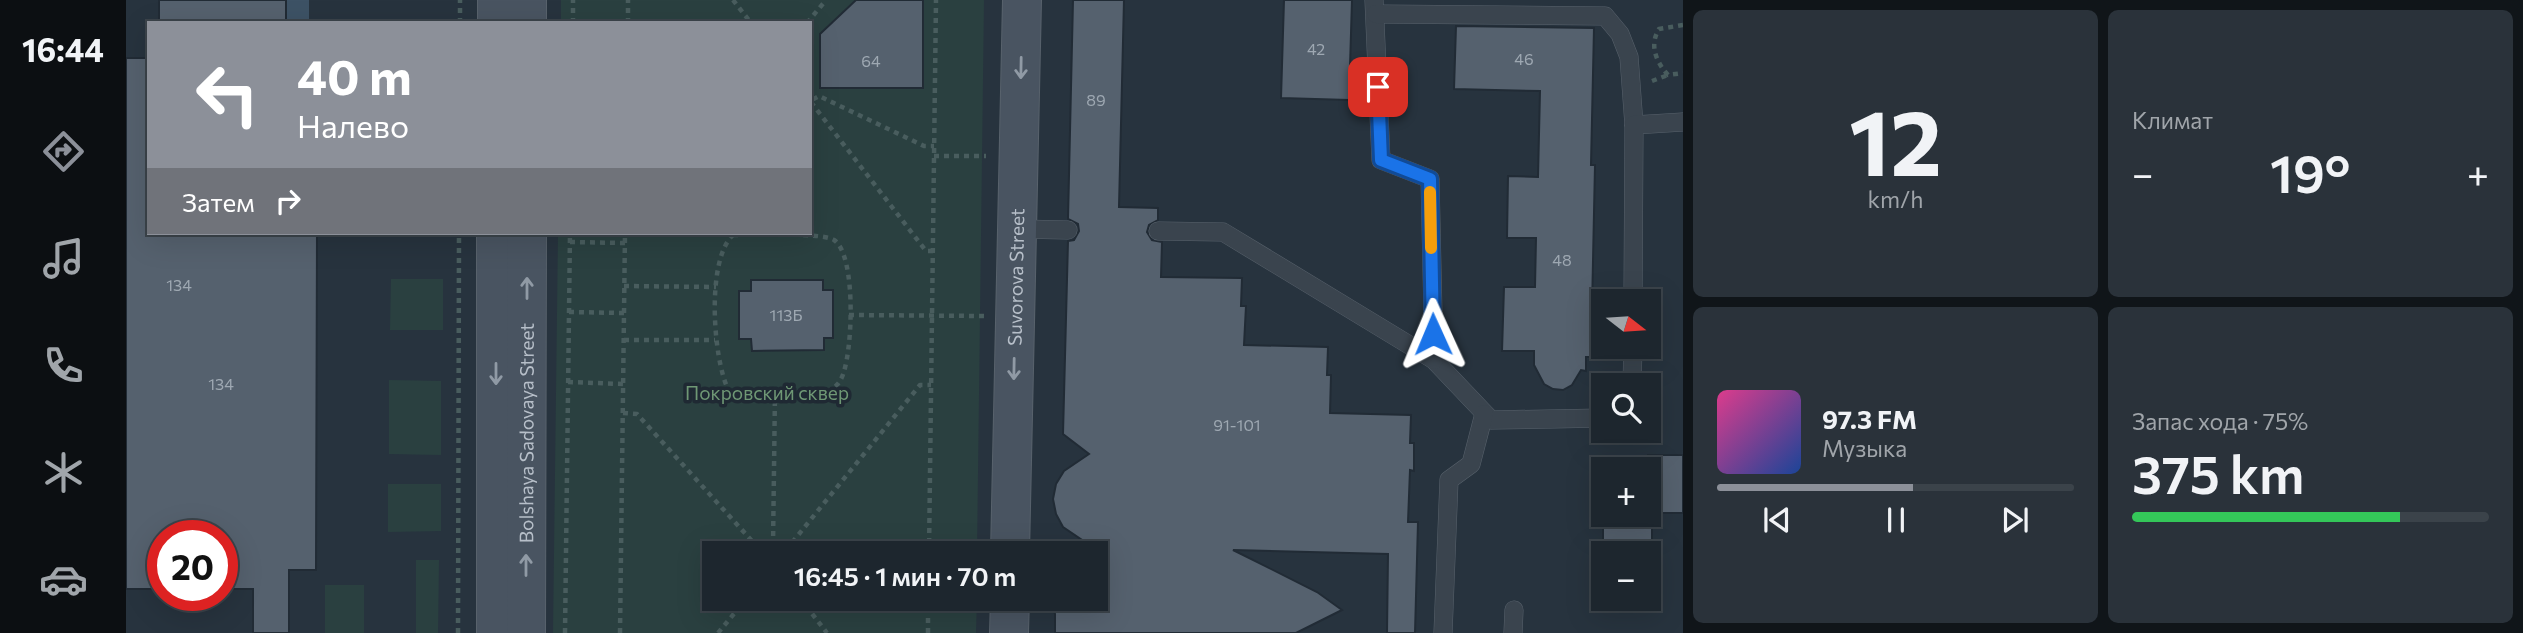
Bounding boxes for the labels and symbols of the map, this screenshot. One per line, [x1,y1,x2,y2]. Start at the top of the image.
house number: 42 [1307,39,1325,58]
house number: 46 [1514,49,1534,68]
house number: 64 [861,51,881,70]
one-way arrow [1014,56,1028,79]
pin [1348,57,1408,117]
house number: 89 [1086,90,1106,109]
street label: Suvorova Street [1002,208,1028,346]
house number: 48 [1552,250,1572,269]
house number: 134 [166,275,192,294]
one-way arrow [520,277,534,300]
north arrow [1591,289,1661,359]
position arrow [1396,297,1470,371]
house number: 113Б [770,305,802,324]
street label: Bolshaya Sadovaya Street [514,323,538,543]
one-way arrow [1008,357,1021,380]
one-way arrow [489,363,503,386]
house number: 134 [208,374,234,393]
park label: Покровский сквер [685,381,849,404]
house number: 91-101 [1213,415,1261,434]
speed limit sign: 20 [147,520,238,611]
one-way arrow [519,554,533,577]

